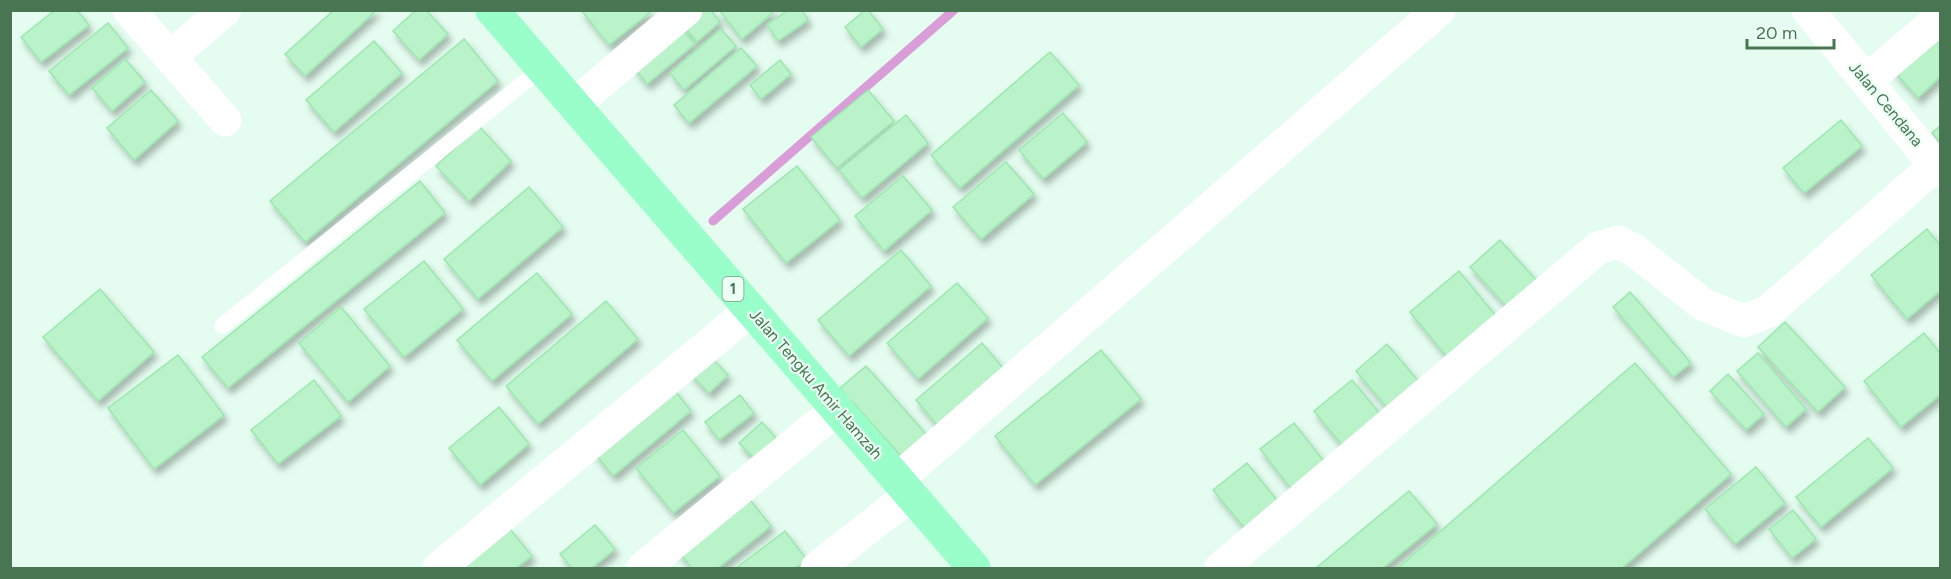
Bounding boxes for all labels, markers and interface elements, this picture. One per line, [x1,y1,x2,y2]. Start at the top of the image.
scale bar [1747,12,1834,50]
text: 20 m [1756,22,1797,44]
street label: Jalan Cendana [1845,58,1927,150]
road number: 1 [722,277,744,301]
street label: Jalan Tengku Amir Hamzah [746,305,886,463]

